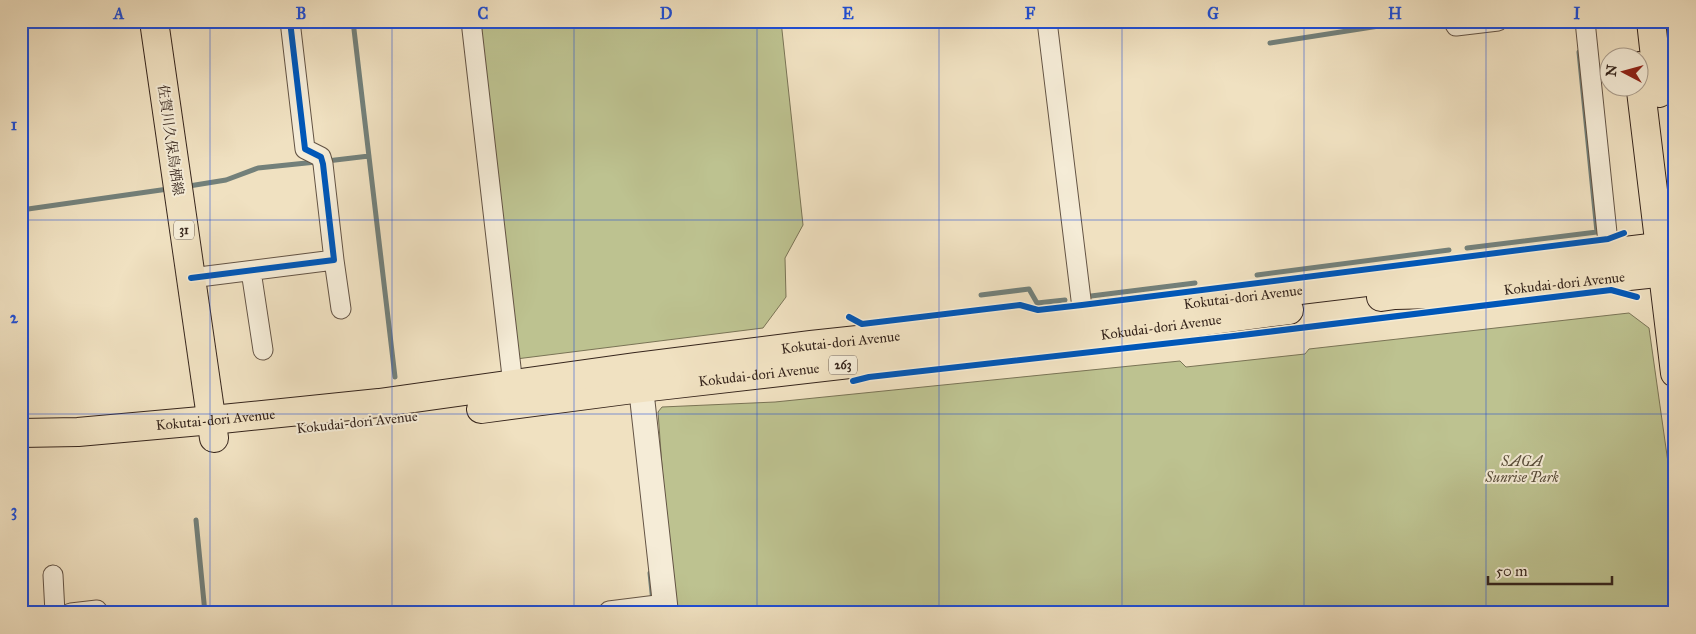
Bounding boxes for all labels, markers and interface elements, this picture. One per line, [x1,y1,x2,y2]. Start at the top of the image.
text: A [113,4,125,23]
text: B [296,4,306,23]
text: C [478,4,489,23]
text: D [660,4,673,23]
text: E [842,4,854,23]
text: F [1025,4,1036,23]
text: G [1207,4,1219,23]
text: H [1388,4,1402,23]
text: I [1574,4,1581,23]
north arrow [1598,48,1648,98]
text: N [1602,64,1621,77]
street label: 佐賀川久保鳥栖線 [154,83,187,197]
text: 1 [11,115,18,134]
road number: 31 [174,220,194,240]
street label: Kokudai-dori Avenue [1503,269,1626,299]
street label: Kokutai-dori Avenue [1183,282,1304,313]
text: 2 [10,308,19,327]
street label: Kokudai-dori Avenue [1100,311,1223,344]
street label: Kokutai-dori Avenue [780,328,901,358]
road number: 263 [829,356,857,374]
street label: Kokudai-dori Avenue [697,360,821,390]
street label: Kokutai-dori Avenue [155,406,276,434]
street label: Kokudai-dori Avenue [296,408,419,437]
park label: SAGA Sunrise Park [1484,453,1560,486]
text: 3 [11,501,17,521]
scale bar [1488,554,1612,586]
text: 50 m [1496,562,1528,580]

